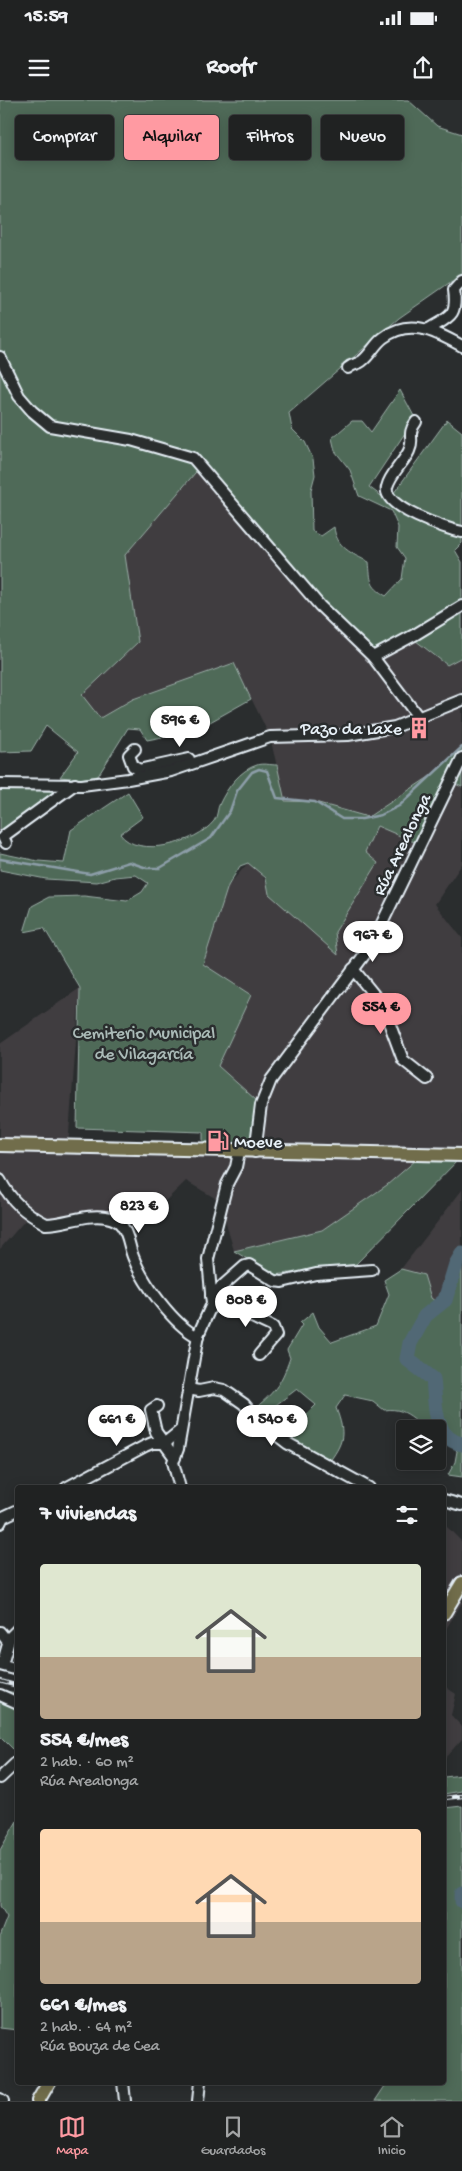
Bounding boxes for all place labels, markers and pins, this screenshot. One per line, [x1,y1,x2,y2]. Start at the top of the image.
pin: 596 € [145,706,215,748]
building icon: Pazo da Laxe [406,715,432,741]
place label: Pazo da Laxe [299,720,403,741]
pin: 967 € [338,920,408,963]
pin: 554 € [346,992,416,1035]
fuel station icon: Moeve [205,1128,231,1154]
place label: Moeve [234,1133,283,1154]
pin: 823 € [104,1192,174,1234]
pin: 808 € [211,1286,281,1328]
pin: 661 € [82,1404,152,1447]
pin: 1 540 € [226,1404,318,1447]

